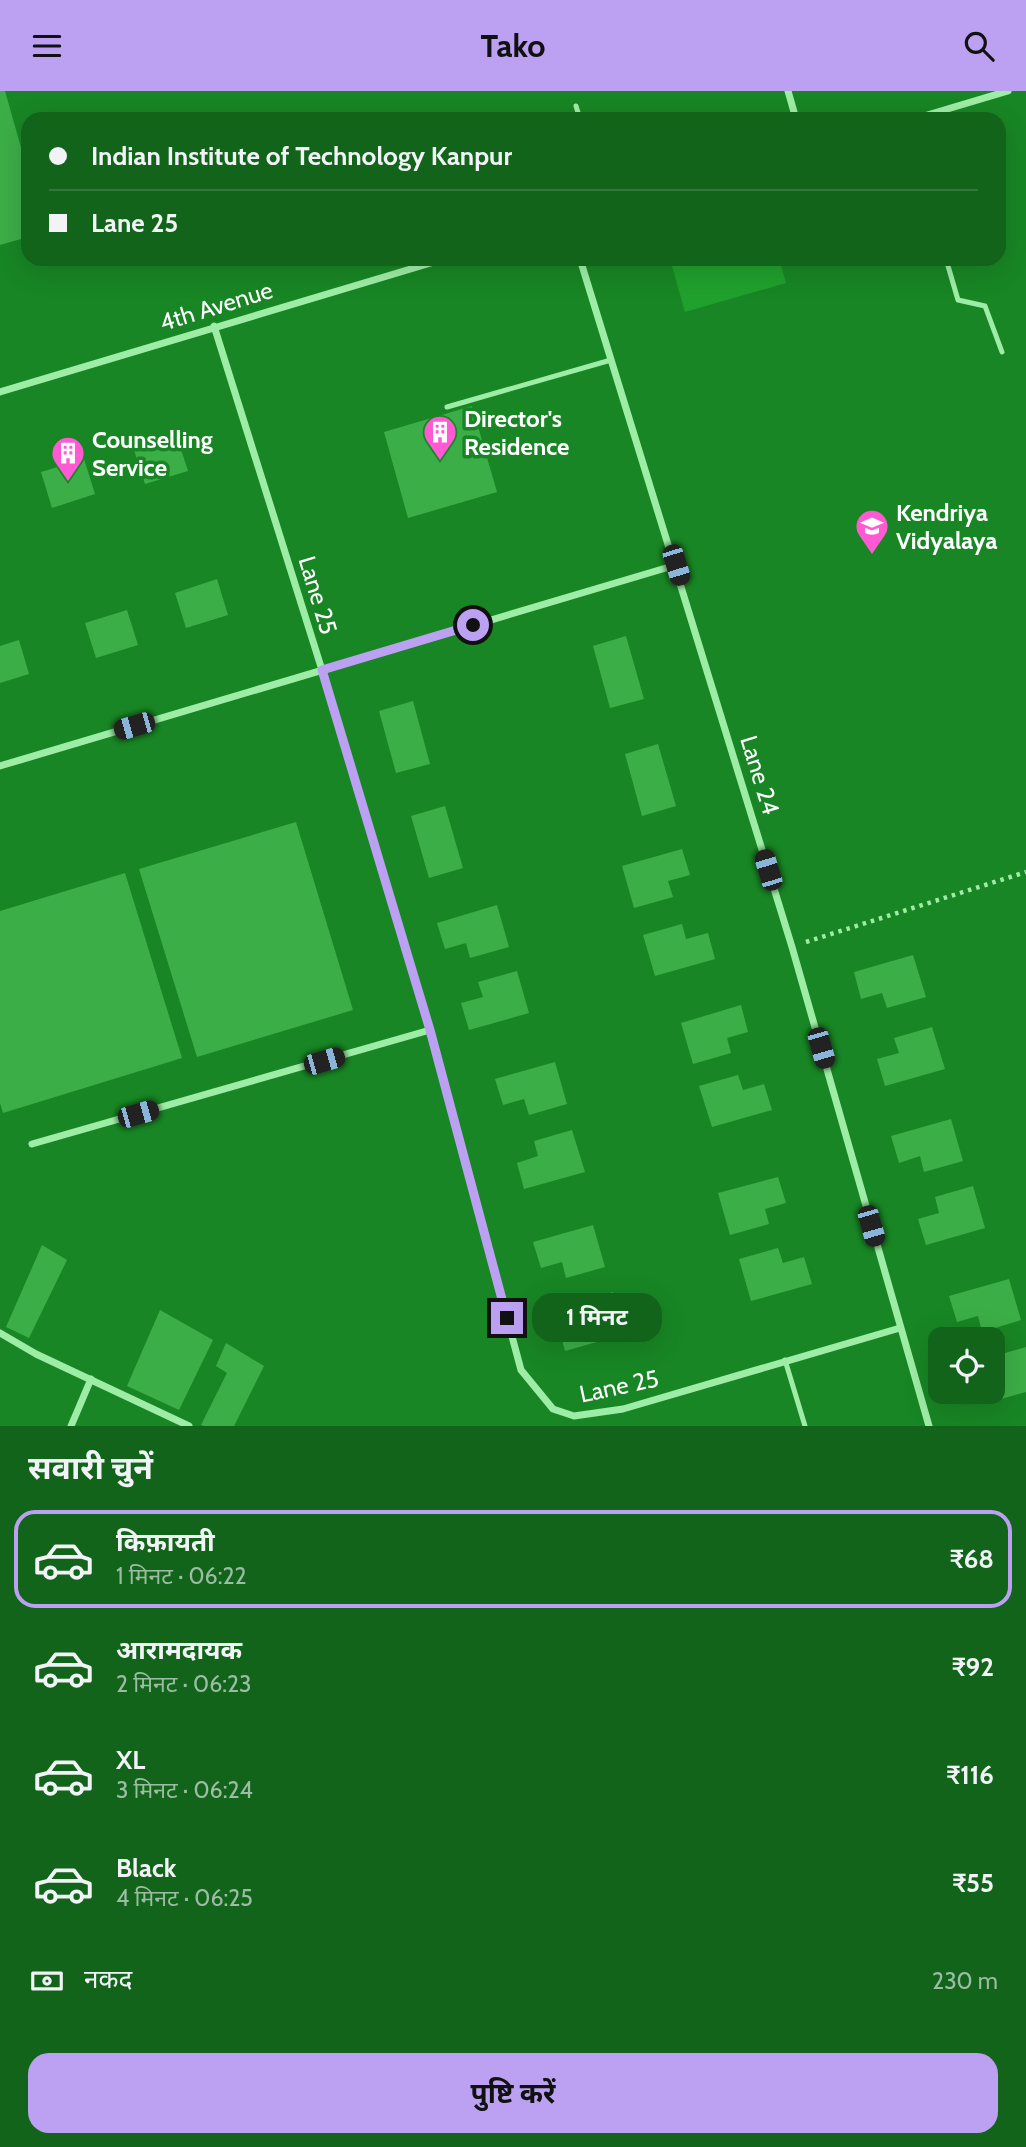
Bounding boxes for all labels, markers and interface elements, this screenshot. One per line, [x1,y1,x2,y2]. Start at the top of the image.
text: Tako [480,26,546,65]
icon: menu [28,27,66,65]
icon: search [960,27,998,65]
text: Indian Institute of Technology Kanpur [91,140,512,172]
text: Lane 25 [91,207,178,239]
street label: 4th Avenue [156,275,276,337]
place label: Director's Residence [464,404,569,461]
building icon: Director's Residence [421,413,459,462]
place label: Counselling Service [92,425,213,482]
building icon: Counselling Service [49,434,87,483]
place label: Kendriya Vidyalaya [896,498,997,555]
school or university icon: Kendriya Vidyalaya [853,507,891,556]
car [660,542,693,588]
street label: Lane 25 [292,552,344,638]
route start [457,609,489,641]
car [111,710,158,742]
street label: Lane 24 [734,732,786,818]
car [752,847,785,893]
car [806,1025,837,1071]
car [301,1045,348,1077]
car [115,1098,162,1130]
car [856,1203,887,1249]
callout: 1 मिनट [532,1293,661,1343]
route end [491,1302,523,1334]
text: 1 मिनट [566,1303,628,1331]
map controls [928,1327,1005,1404]
button: locate [928,1327,1005,1404]
street label: Lane 25 [577,1363,661,1409]
text: सवारी चुनें [28,1448,153,1487]
text: किफ़ायती [116,1526,215,1558]
icon: car [32,1528,95,1591]
text: ₹68 [950,1543,994,1575]
text: 1 मिनट · 06:22 [116,1562,247,1590]
text: आरामदायक [116,1634,242,1666]
icon: car [32,1636,95,1699]
text: ₹92 [951,1651,994,1683]
text: 2 मिनट · 06:23 [116,1670,252,1698]
icon: car [32,1744,95,1807]
text: XL [116,1744,145,1776]
text: ₹116 [946,1759,994,1791]
text: 3 मिनट · 06:24 [116,1776,253,1804]
icon: car [32,1852,95,1915]
text: Black [116,1852,176,1884]
text: ₹55 [952,1867,994,1899]
text: 4 मिनट · 06:25 [116,1884,253,1912]
icon: cash [28,1962,66,2000]
text: नकद [84,1963,132,1995]
text: 230 m [932,1967,998,1995]
button: पुष्टि करें [28,2053,998,2133]

